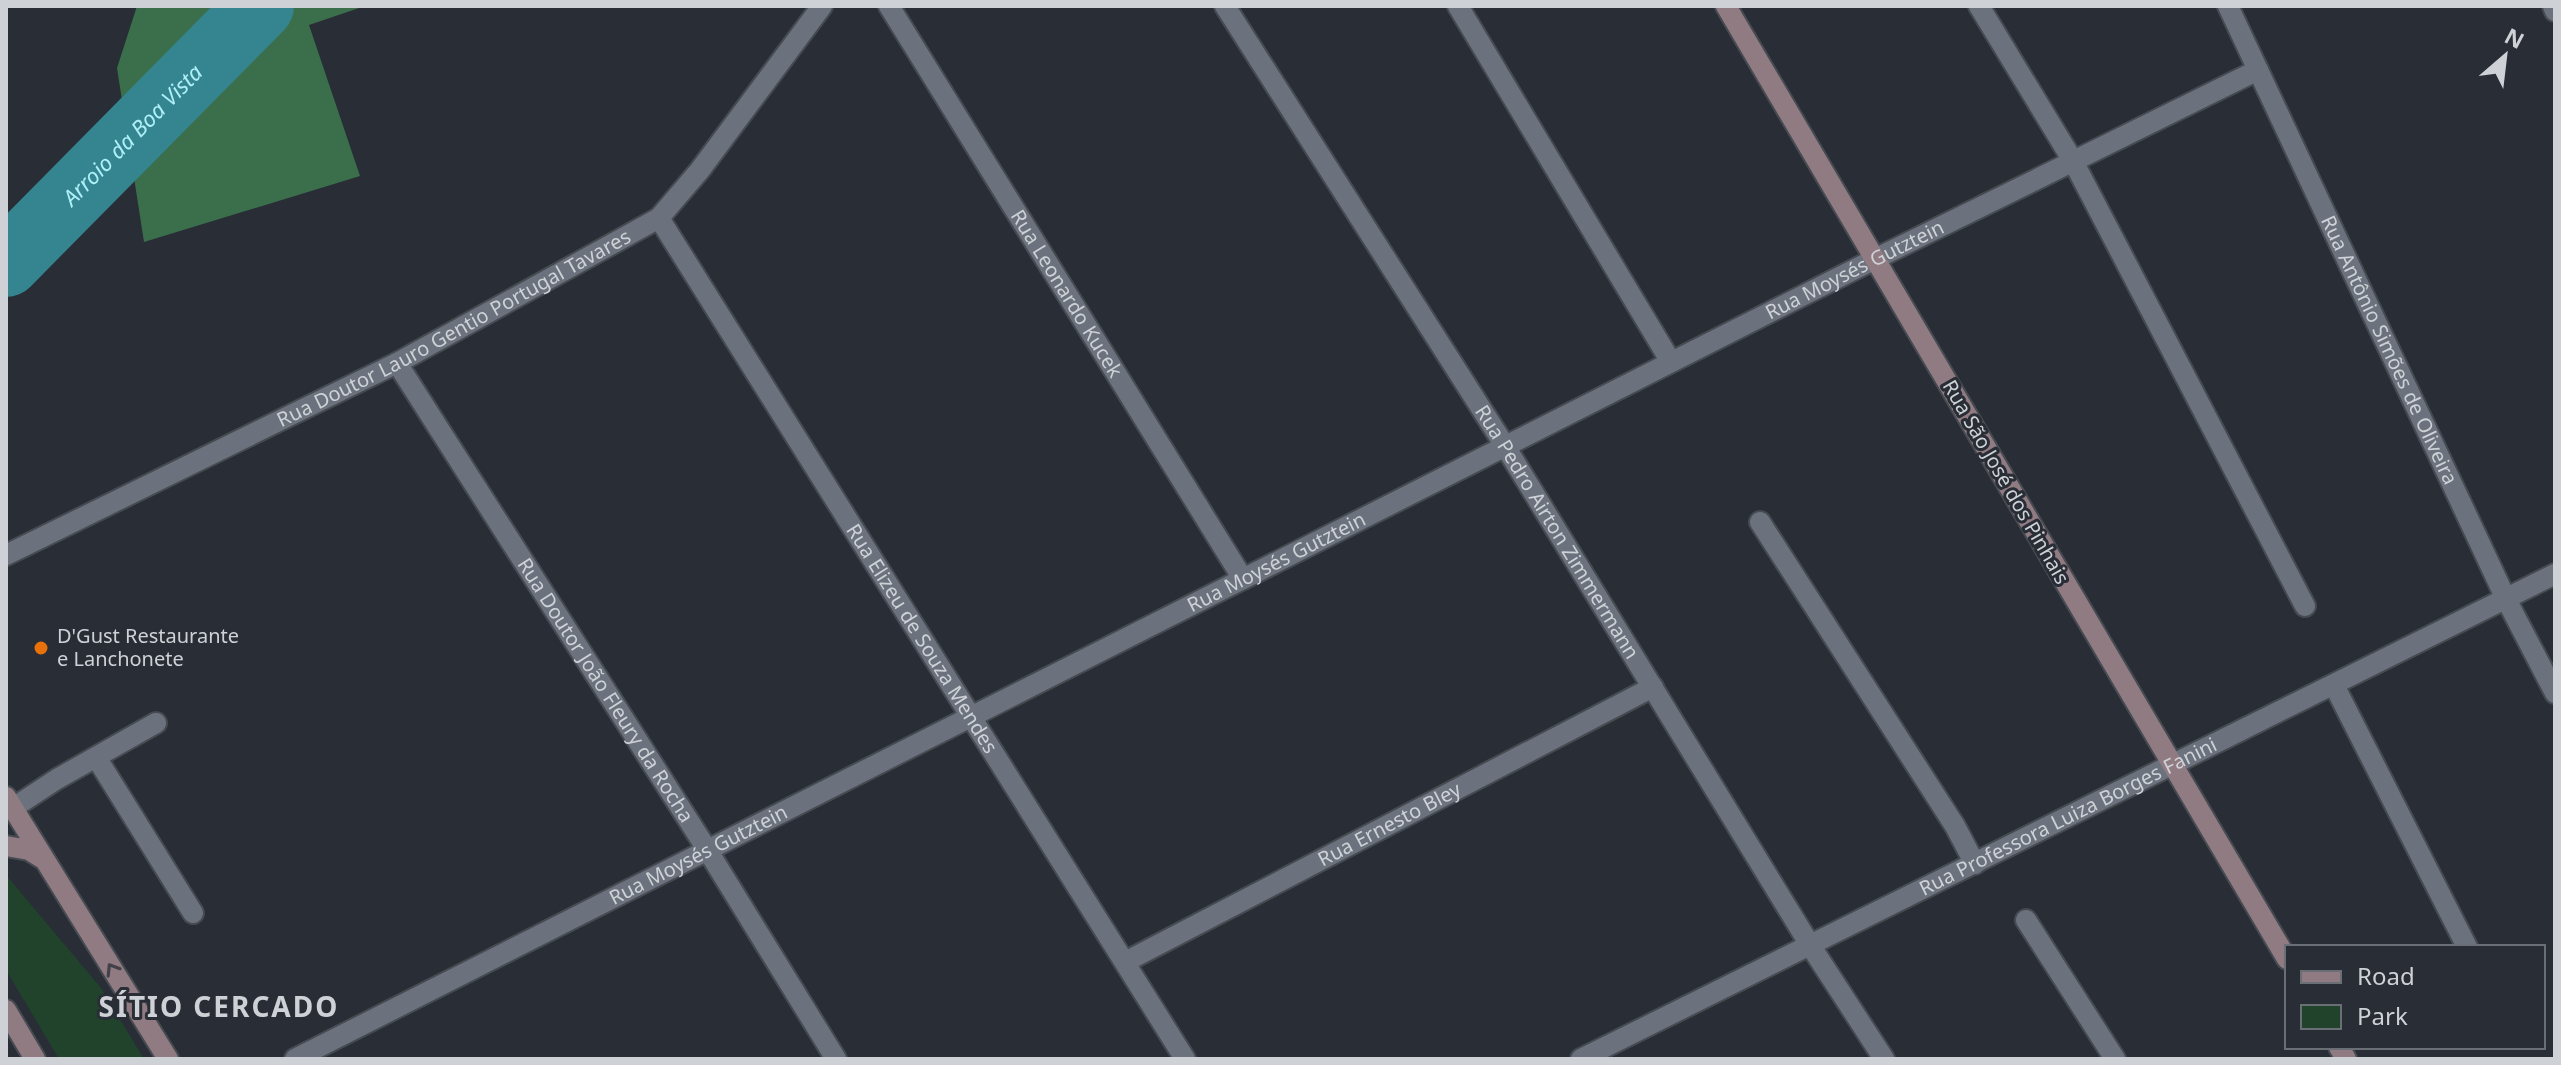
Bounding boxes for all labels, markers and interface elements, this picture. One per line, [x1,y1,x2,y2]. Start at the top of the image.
north arrow [2465,16,2545,96]
text: N [2500,20,2530,55]
water label: Arroio da Boa Vista [54,57,209,213]
street label: Rua Leonardo Kucek [1005,204,1129,383]
street label: Rua Antônio Simões de Oliveira [2315,211,2464,489]
street label: Rua Moysés Gutztein [1760,213,1948,325]
street label: Rua Doutor Lauro Gentio Portugal Tavares [272,222,635,433]
street label: Rua São José dos Pinhais [1937,375,2076,589]
street label: Rua Pedro Airton Zimmermann [1469,399,1646,664]
street label: Rua Moysés Gutztein [1182,505,1370,618]
street label: Rua Elizeu de Souza Mendes [840,518,1004,758]
street label: Rua Doutor João Fleury da Rocha [512,553,700,827]
place label: D'Gust Restaurante e Lanchonete [57,622,239,672]
marker: D'Gust Restaurante e Lanchonete [32,639,50,657]
street label: Rua Professora Luiza Borges Fanini [1914,731,2221,902]
street label: Rua Ernesto Bley [1313,775,1466,872]
street label: Rua Moysés Gutztein [604,798,792,911]
legend [2285,945,2545,1049]
text: Road [2357,959,2415,992]
one-way arrow [106,963,122,978]
district label: SÍTIO CERCADO [99,987,339,1025]
text: Park [2357,999,2408,1032]

